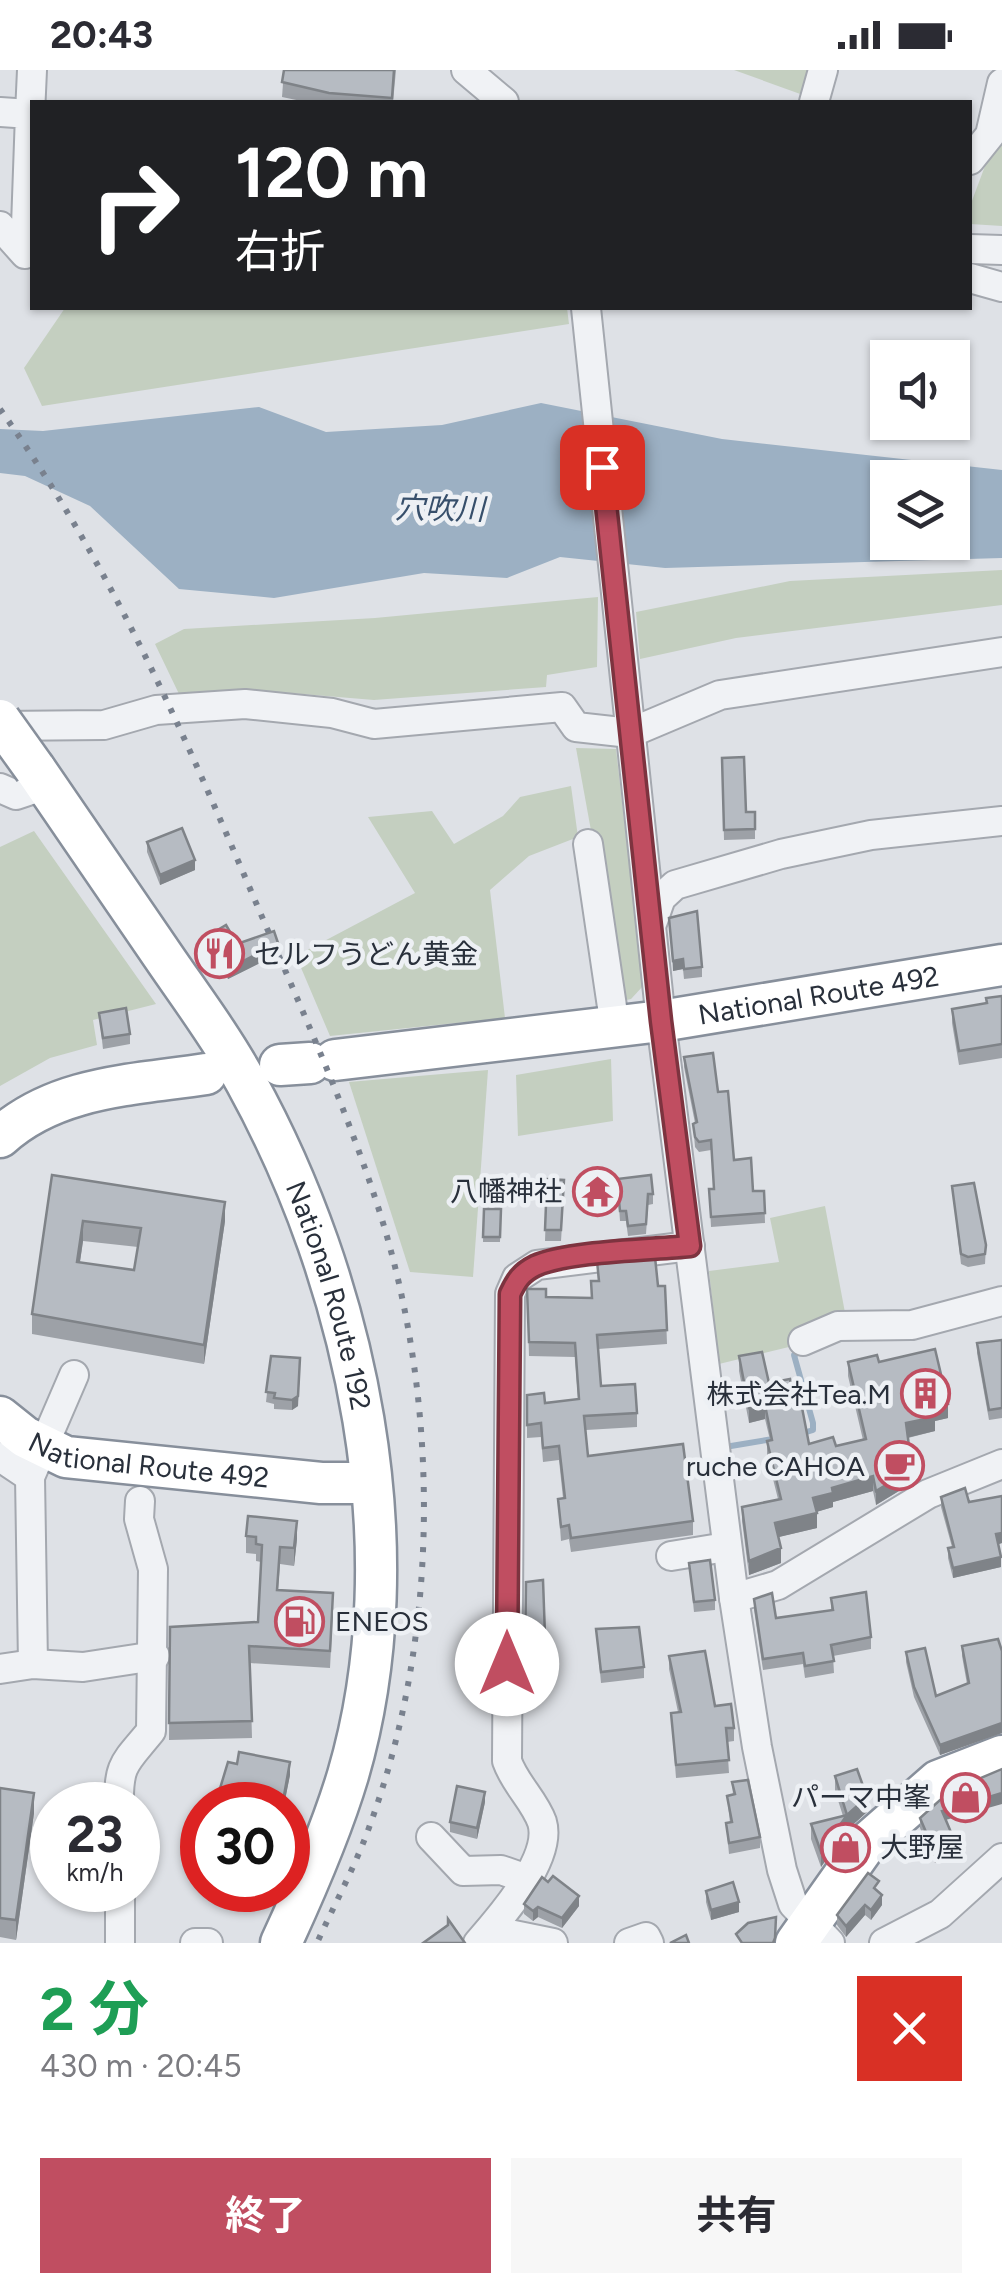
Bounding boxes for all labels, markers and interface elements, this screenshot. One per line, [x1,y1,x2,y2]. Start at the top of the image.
text: 20:43 [50,12,153,58]
text: 120 m [235,130,428,215]
icon: right [70,140,200,270]
text: 右折 [235,224,325,278]
map controls [870,340,970,560]
button: sound [870,340,970,440]
pin [560,425,645,510]
icon: arrive [575,440,630,495]
button: layers [870,460,970,560]
water label: 穴吹川 [395,489,488,528]
restaurant icon: セルフうどん黄金 [193,928,245,980]
place label: セルフうどん黄金 [254,937,478,971]
street label: National Route 492 [696,959,941,1032]
temple icon: 八幡神社 [571,1165,623,1217]
place label: 八幡神社 [450,1174,562,1208]
street label: National Route 192 [279,1176,378,1413]
building icon: 株式会社Tea.M [900,1368,952,1420]
place label: 株式会社Tea.M [706,1377,891,1411]
street label: National Route 492 [23,1424,271,1495]
cafe icon: ruche CAHOA [874,1440,926,1492]
place label: ruche CAHOA [686,1449,865,1483]
fuel station icon: ENEOS [274,1595,326,1647]
place label: ENEOS [335,1604,429,1638]
position arrow [455,1612,559,1716]
shop icon: パーマ中峯 [940,1771,992,1823]
place label: パーマ中峯 [791,1780,931,1814]
speed limit sign: 30 [180,1782,310,1912]
text: 23 [67,1804,123,1865]
shop icon: 大野屋 [819,1821,871,1873]
place label: 大野屋 [880,1830,964,1864]
text: km/h [66,1857,124,1887]
text: 2 分 [40,1973,149,2045]
button: close [857,1976,962,2081]
text: 430 m · 20:45 [40,2047,242,2085]
button: 終了 [40,2158,491,2273]
button: 共有 [511,2158,962,2273]

